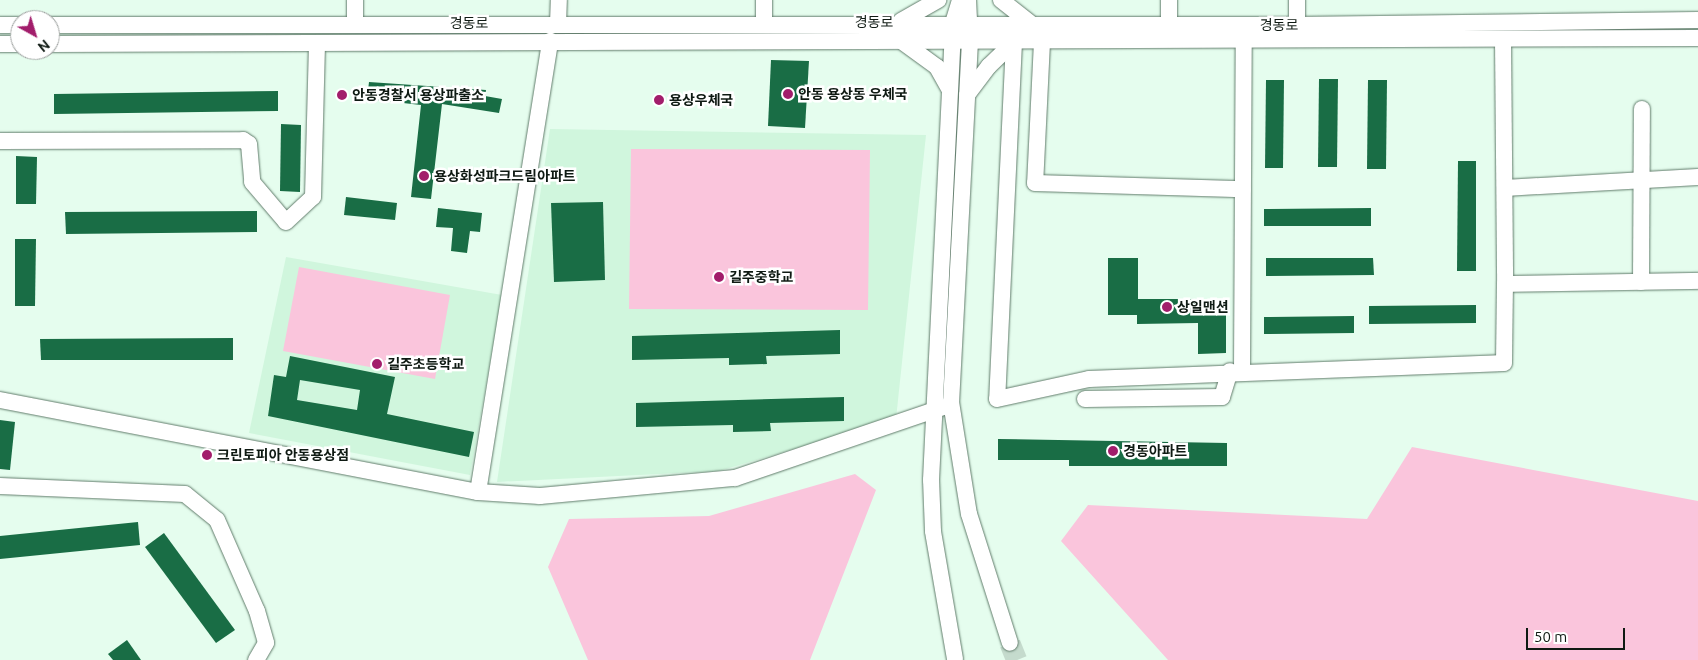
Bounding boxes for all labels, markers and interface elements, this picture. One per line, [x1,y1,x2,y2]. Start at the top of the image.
north arrow [10,10,60,60]
street label: 경동로 [855,14,893,30]
street label: 경동로 [450,15,488,31]
street label: 경동로 [1260,17,1298,33]
text: N [35,36,53,55]
place label: 안동 용상동 우체국 [798,86,908,102]
place label: 안동경찰서 용상파출소 [352,87,484,103]
marker: 안동 용상동 우체국 [782,88,794,100]
marker: 안동경찰서 용상파출소 [336,89,348,101]
place label: 용상우체국 [669,92,733,108]
marker: 용상우체국 [653,94,665,106]
place label: 용상화성파크드림아파트 [434,168,576,184]
marker: 용상화성파크드림아파트 [418,170,430,182]
place label: 길주중학교 [729,269,793,285]
marker: 길주중학교 [713,271,725,283]
place label: 상일맨션 [1177,299,1229,315]
marker: 상일맨션 [1161,301,1173,313]
place label: 길주초등학교 [387,356,464,372]
marker: 길주초등학교 [371,358,383,370]
place label: 경동아파트 [1123,443,1187,459]
marker: 경동아파트 [1107,445,1119,457]
place label: 크린토피아 안동용상점 [217,447,349,463]
marker: 크린토피아 안동용상점 [201,449,213,461]
scale bar [1528,618,1627,650]
text: 50 m [1534,628,1567,645]

